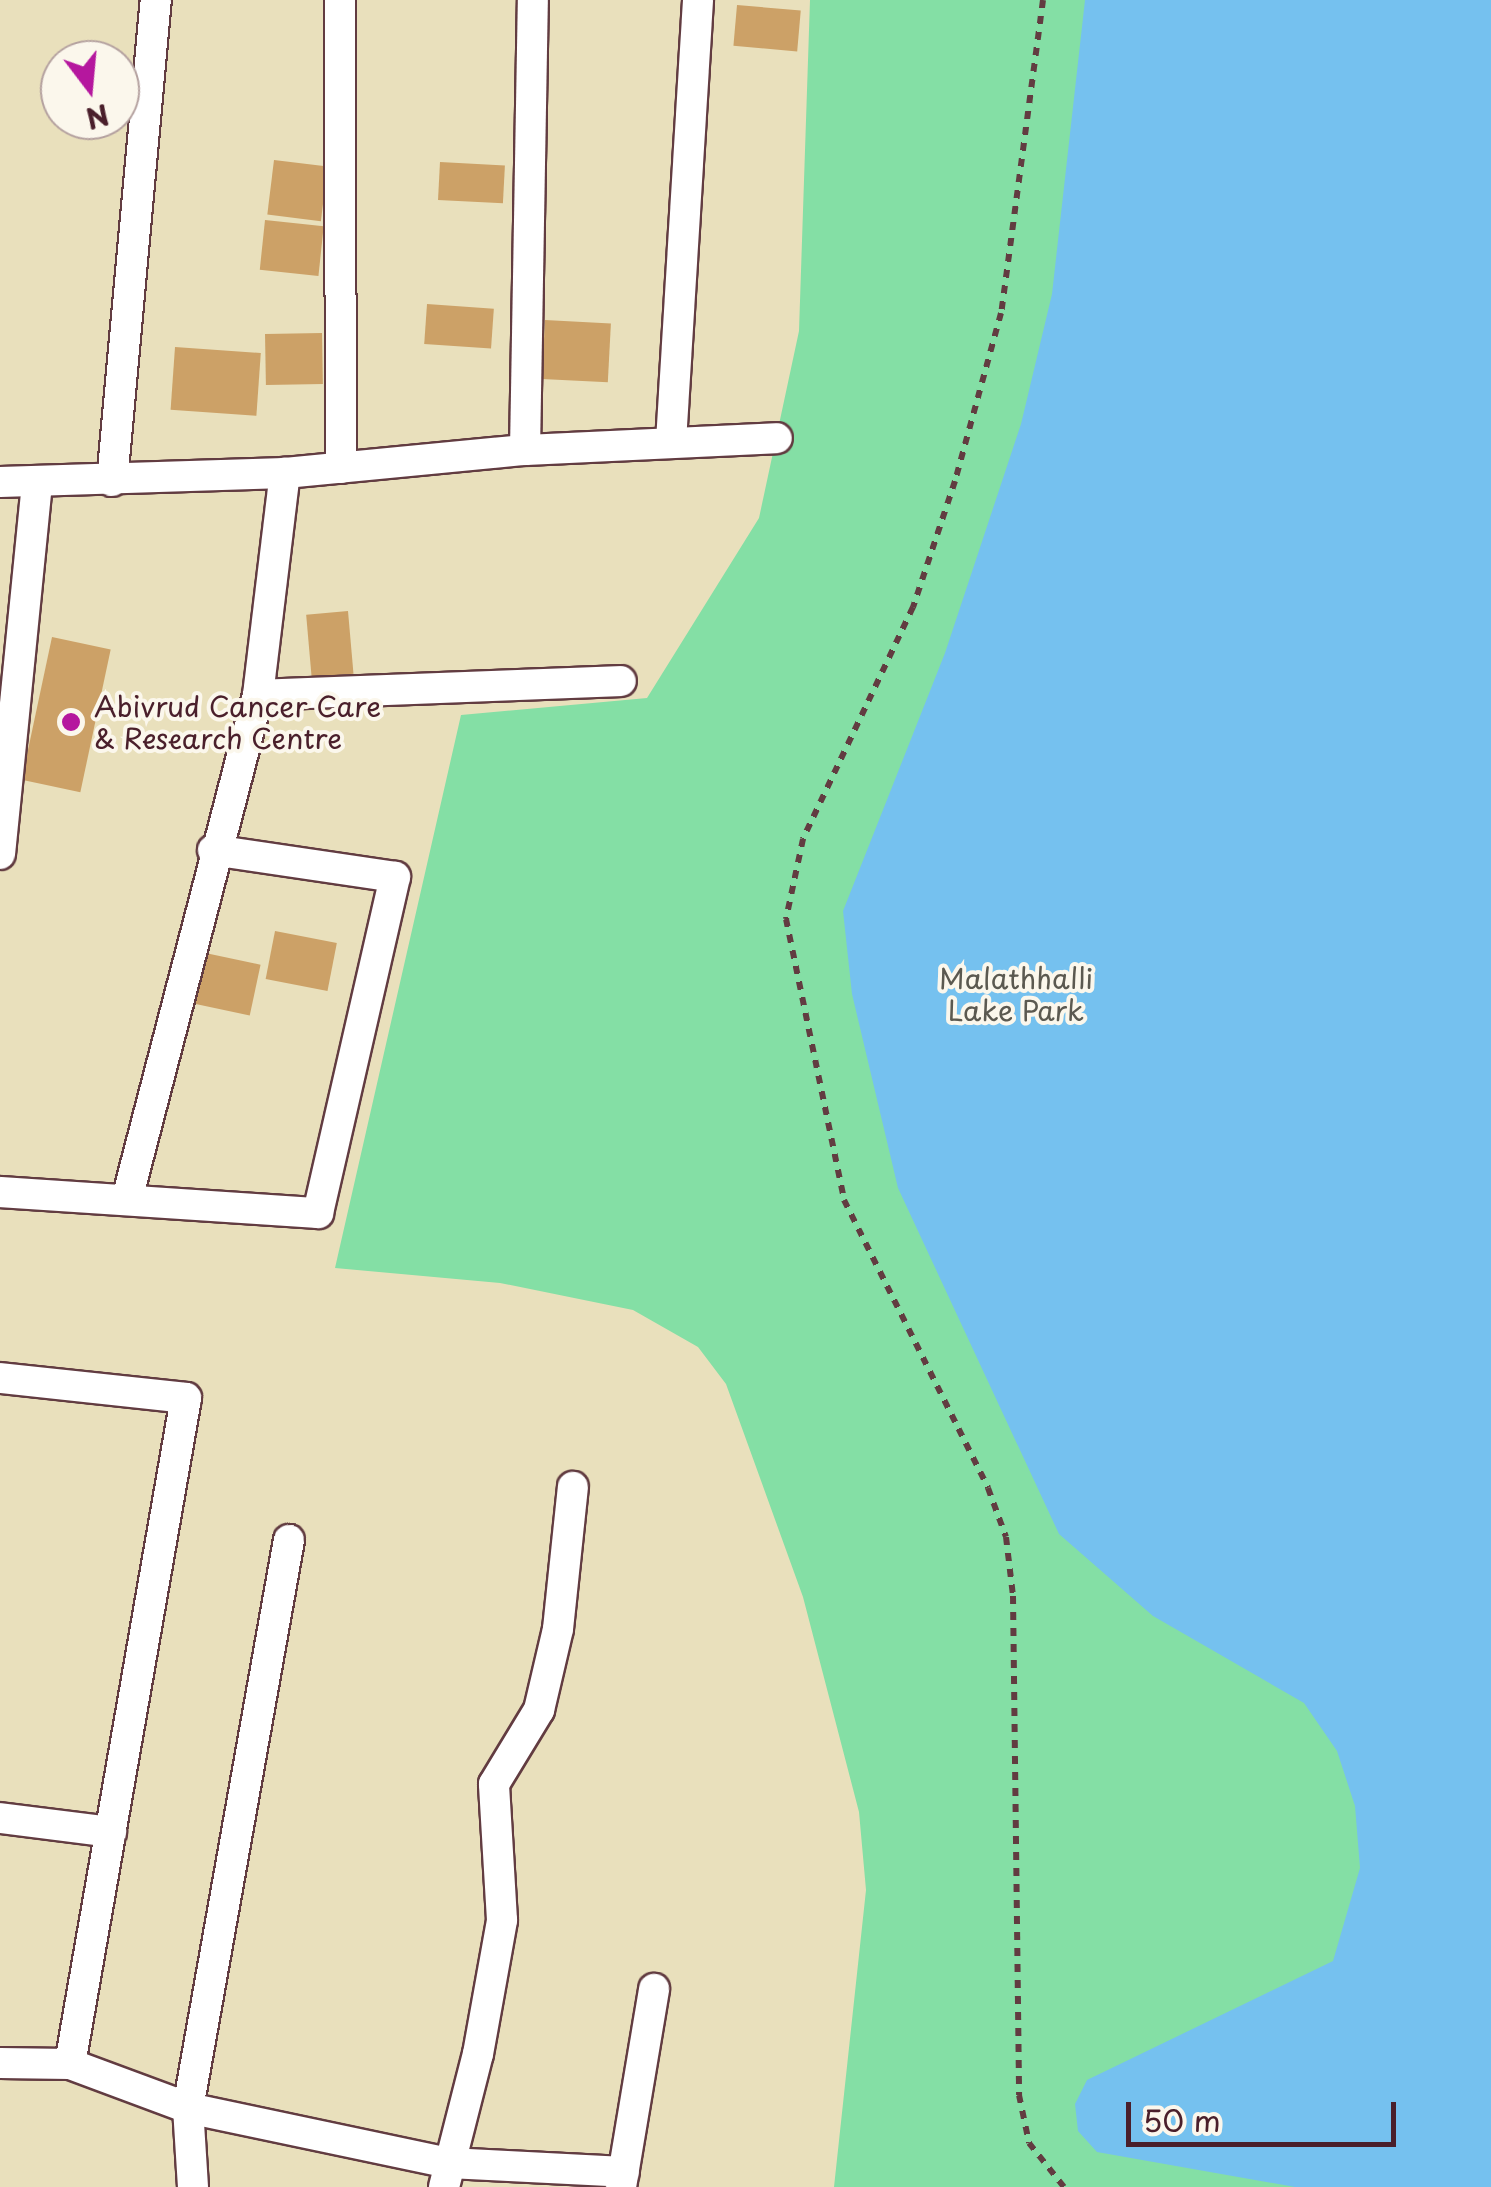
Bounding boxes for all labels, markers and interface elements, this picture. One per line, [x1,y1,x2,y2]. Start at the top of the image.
north arrow [40,40,140,140]
text: N [81,94,114,141]
place label: Abivrud Cancer Care & Research Centre [94,689,381,755]
marker: Abivrud Cancer Care & Research Centre [58,709,84,735]
park label: Malathhalli Lake Park [939,961,1093,1027]
scale bar [1131,2082,1401,2144]
text: 50 m [1143,2097,1221,2142]

